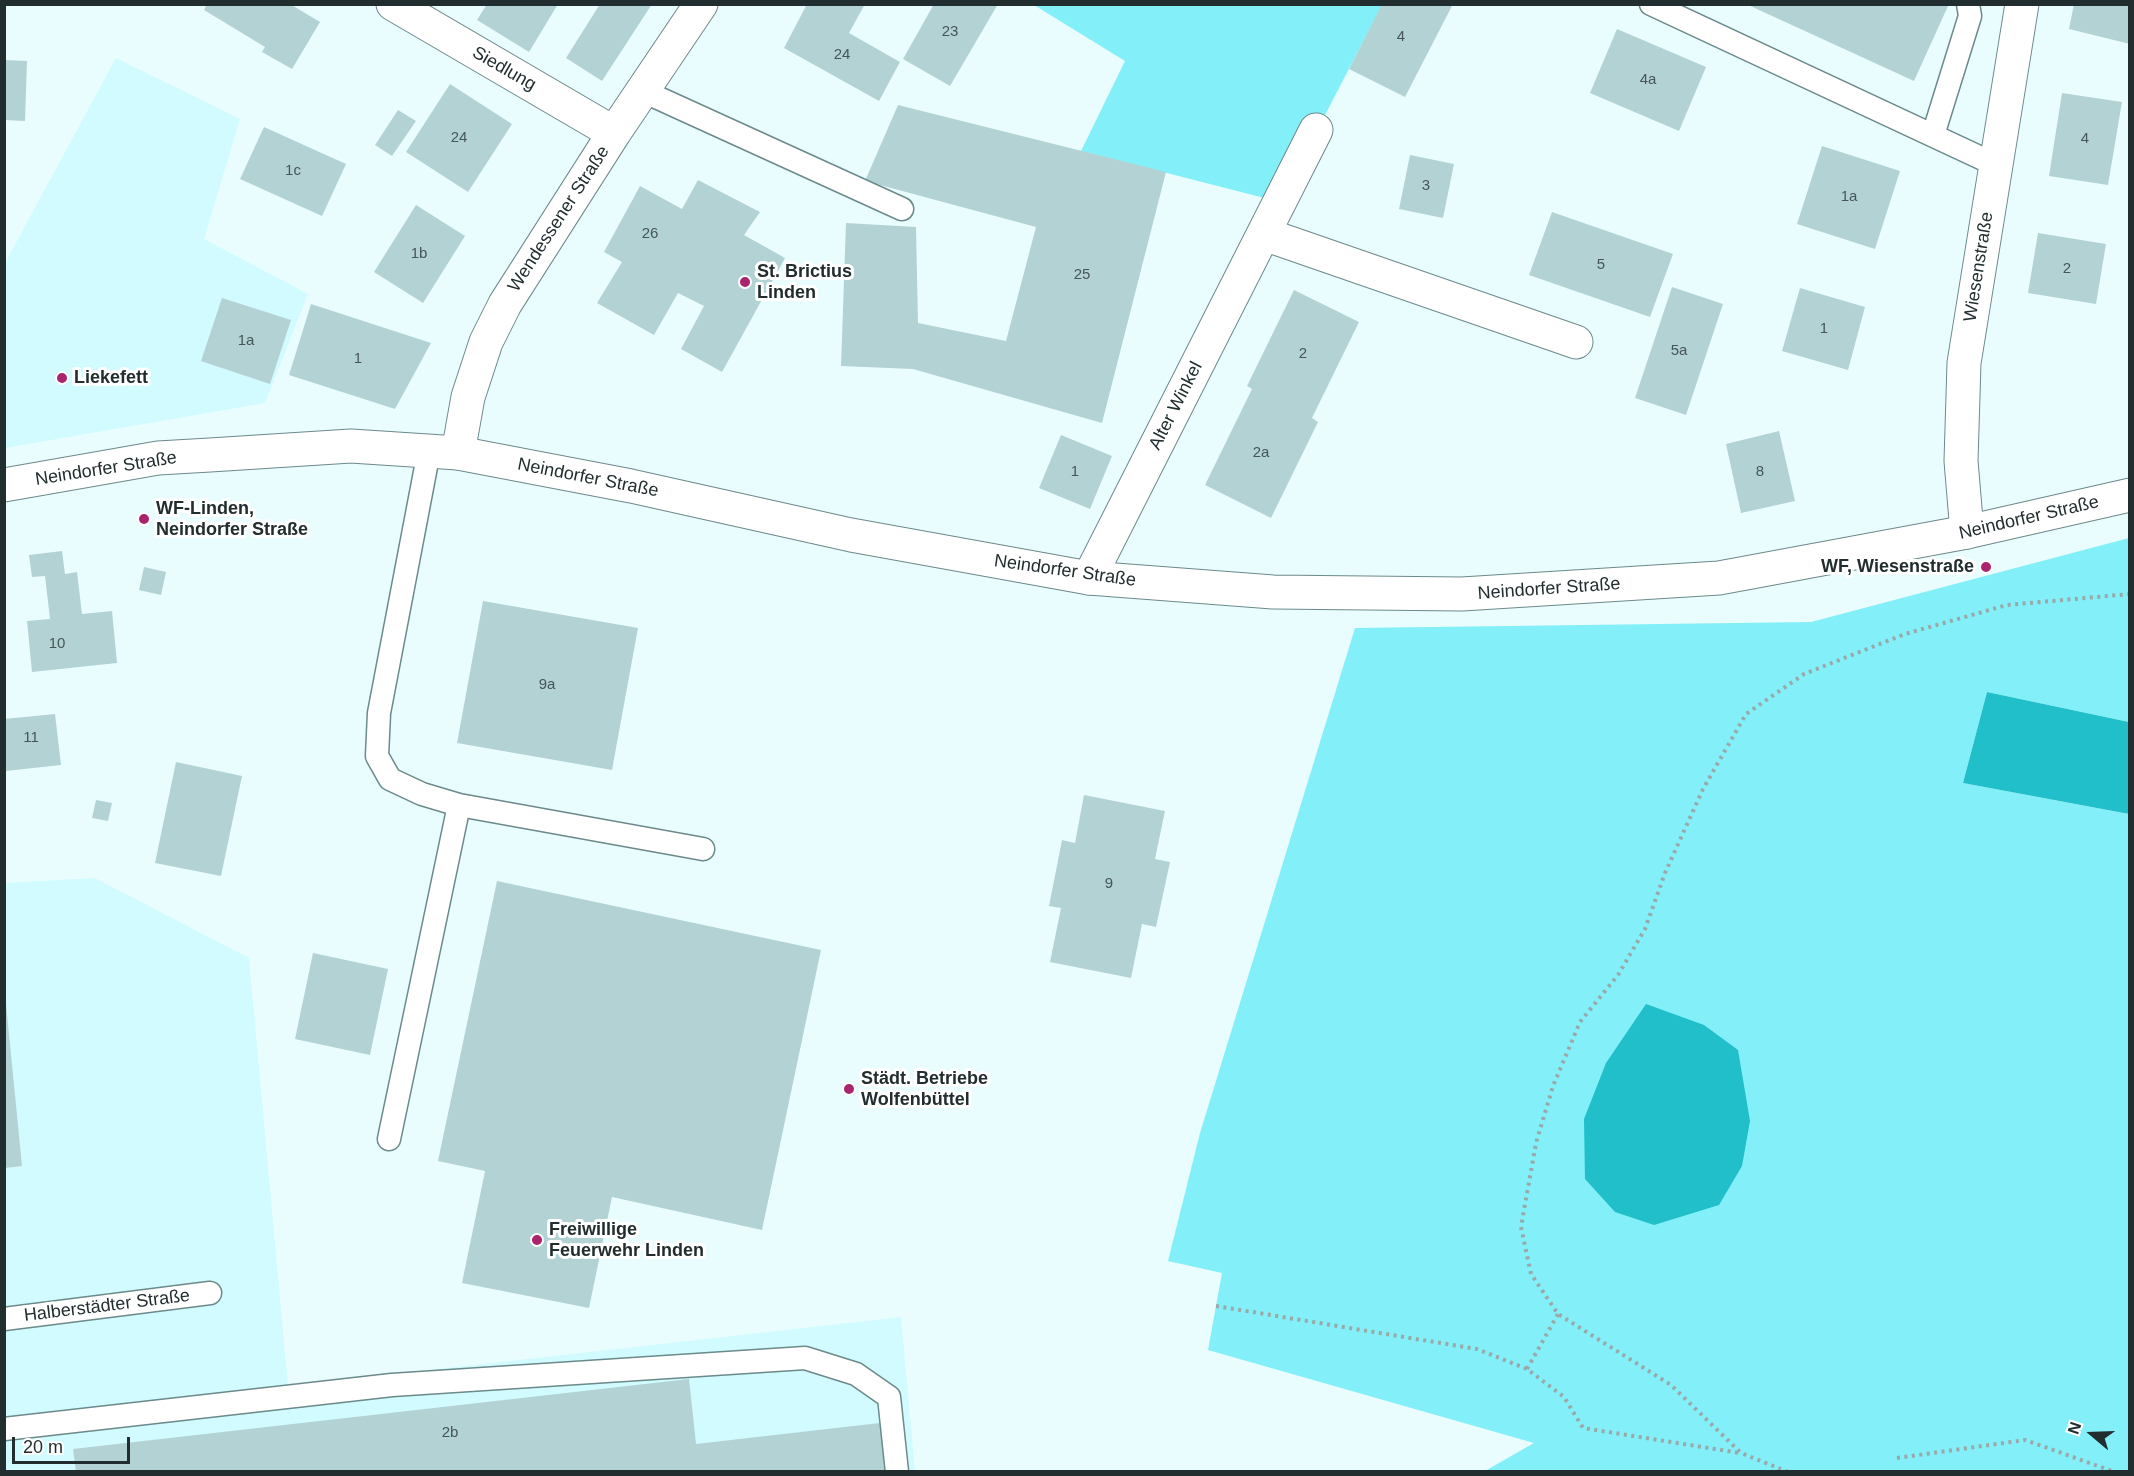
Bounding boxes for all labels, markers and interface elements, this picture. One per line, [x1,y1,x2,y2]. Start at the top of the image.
house number: 23 [942,23,958,41]
house number: 4 [1397,28,1405,46]
street label: Siedlung [468,42,540,96]
house number: 24 [834,46,850,64]
house number: 4a [1640,71,1656,89]
house number: 24 [451,129,467,147]
house number: 4 [2081,130,2089,148]
street label: Wendessener Straße [504,142,614,296]
house number: 1c [285,162,301,180]
house number: 3 [1422,177,1430,195]
house number: 1a [1841,188,1857,206]
street label: Wiesenstraße [1960,210,1998,324]
house number: 26 [642,225,658,243]
house number: 1b [411,245,427,263]
house number: 5 [1597,256,1605,274]
house number: 2 [2063,260,2071,278]
place label: St. Brictius Linden [757,261,852,304]
house number: 25 [1074,266,1090,284]
marker: St. Brictius Linden [738,275,752,289]
house number: 1 [1820,320,1828,338]
house number: 1a [238,332,254,350]
house number: 5a [1671,342,1687,360]
house number: 2 [1299,345,1307,363]
house number: 1 [354,350,362,368]
street label: Alter Winkel [1145,358,1207,454]
place label: Liekefett [74,367,148,389]
marker: Liekefett [55,371,69,385]
house number: 2a [1253,444,1269,462]
street label: Neindorfer Straße [34,447,178,491]
street label: Neindorfer Straße [516,454,660,502]
house number: 1 [1071,463,1079,481]
house number: 8 [1756,463,1764,481]
street label: Neindorfer Straße [1957,491,2101,545]
place label: WF-Linden, Neindorfer Straße [156,498,308,540]
marker: WF-Linden, Neindorfer Straße [137,512,151,526]
street label: Neindorfer Straße [993,550,1137,592]
place label: WF, Wiesenstraße [1821,556,1974,578]
marker: WF, Wiesenstraße [1979,560,1993,574]
street label: Neindorfer Straße [1477,573,1621,605]
house number: 10 [49,635,65,653]
house number: 9a [539,676,555,694]
house number: 11 [23,729,39,747]
house number: 9 [1105,875,1113,893]
place label: Städt. Betriebe Wolfenbüttel [861,1068,988,1110]
marker: Städt. Betriebe Wolfenbüttel [842,1082,856,1096]
place label: Freiwillige Feuerwehr Linden [549,1219,704,1262]
marker: Freiwillige Feuerwehr Linden [530,1233,544,1247]
street label: Halberstädter Straße [23,1285,191,1327]
north arrow [2062,1404,2122,1464]
text: N [2065,1420,2084,1436]
house number: 2b [442,1424,458,1442]
scale bar [15,1425,134,1463]
text: 20 m [23,1437,63,1457]

